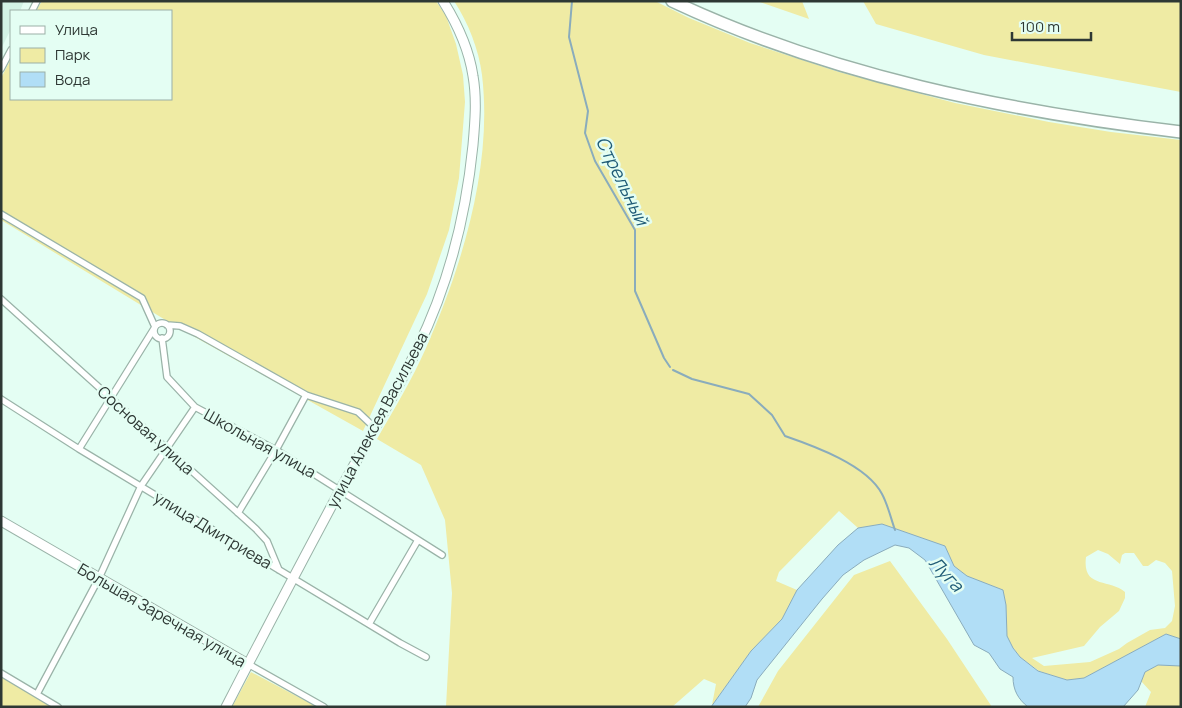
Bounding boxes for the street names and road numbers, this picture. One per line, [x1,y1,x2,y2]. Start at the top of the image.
street label: улица Алексея Васильева [321,328,433,512]
street label: Сосновая улица [93,381,199,479]
street label: Школьная улица [200,403,320,483]
street label: улица Дмитриева [150,486,276,574]
street label: Большая Заречная улица [74,558,250,672]

